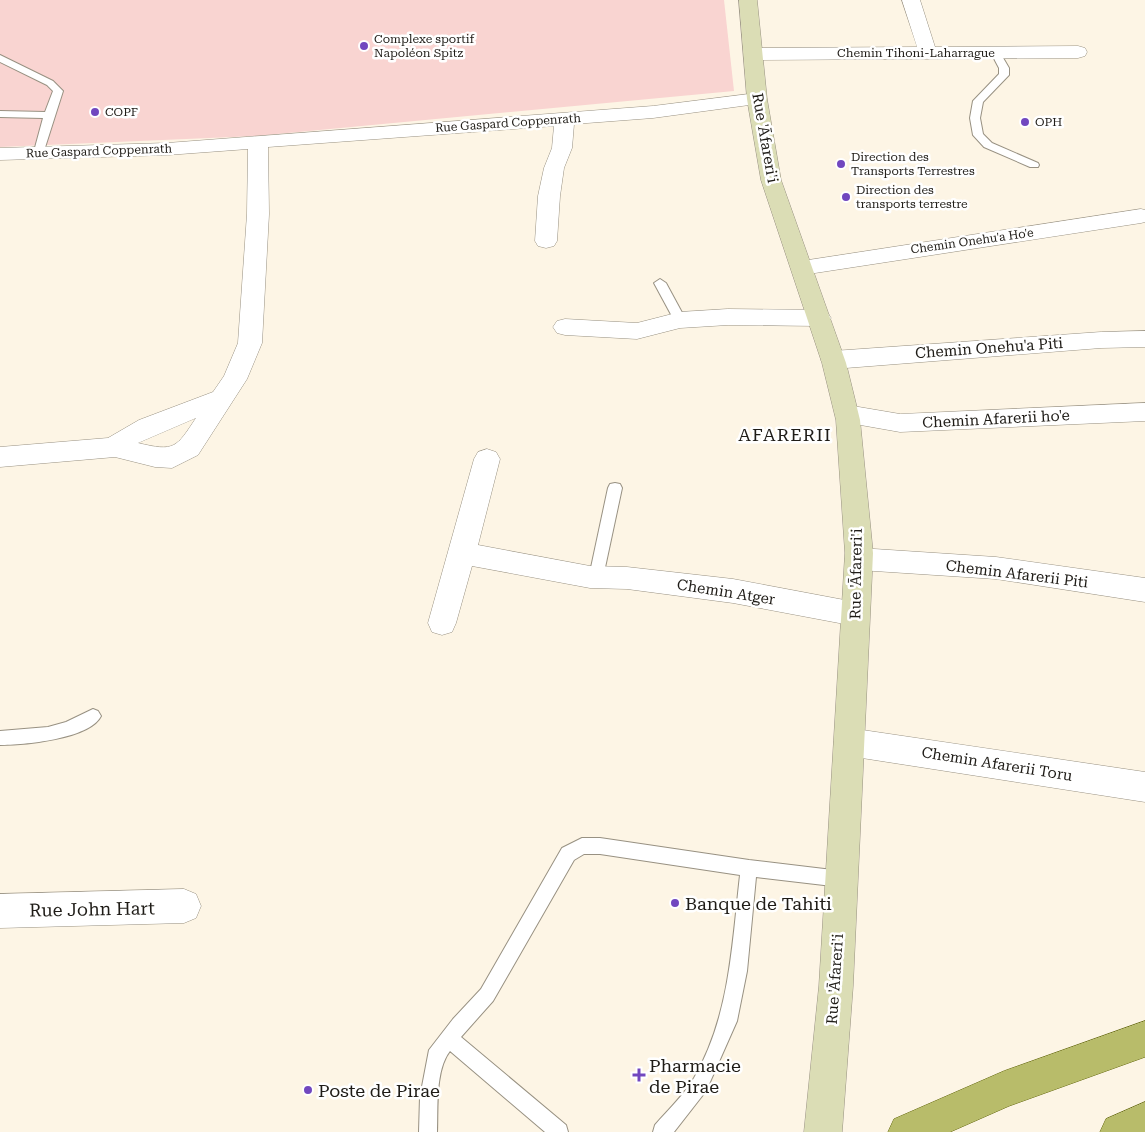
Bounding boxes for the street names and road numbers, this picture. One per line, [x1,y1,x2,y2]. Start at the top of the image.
street label: Chemin Tihoni-Laharrague [837,46,995,60]
street label: Rue 'Āfareri'i [748,92,782,185]
street label: Rue Gaspard Coppenrath [435,111,582,135]
street label: Rue Gaspard Coppenrath [26,141,173,161]
street label: Chemin Onehu'a Ho'e [910,225,1035,257]
street label: Chemin Onehu'a Piti [914,334,1064,362]
street label: Chemin Afarerii ho'e [922,406,1070,432]
street label: Rue 'Āfareri'i [846,528,866,620]
street label: Chemin Afarerii Piti [945,556,1090,592]
street label: Chemin Atger [676,575,776,609]
street label: Chemin Afarerii Toru [920,743,1074,785]
street label: Rue John Hart [29,897,155,921]
street label: Rue 'Āfareri'i [823,933,847,1025]

